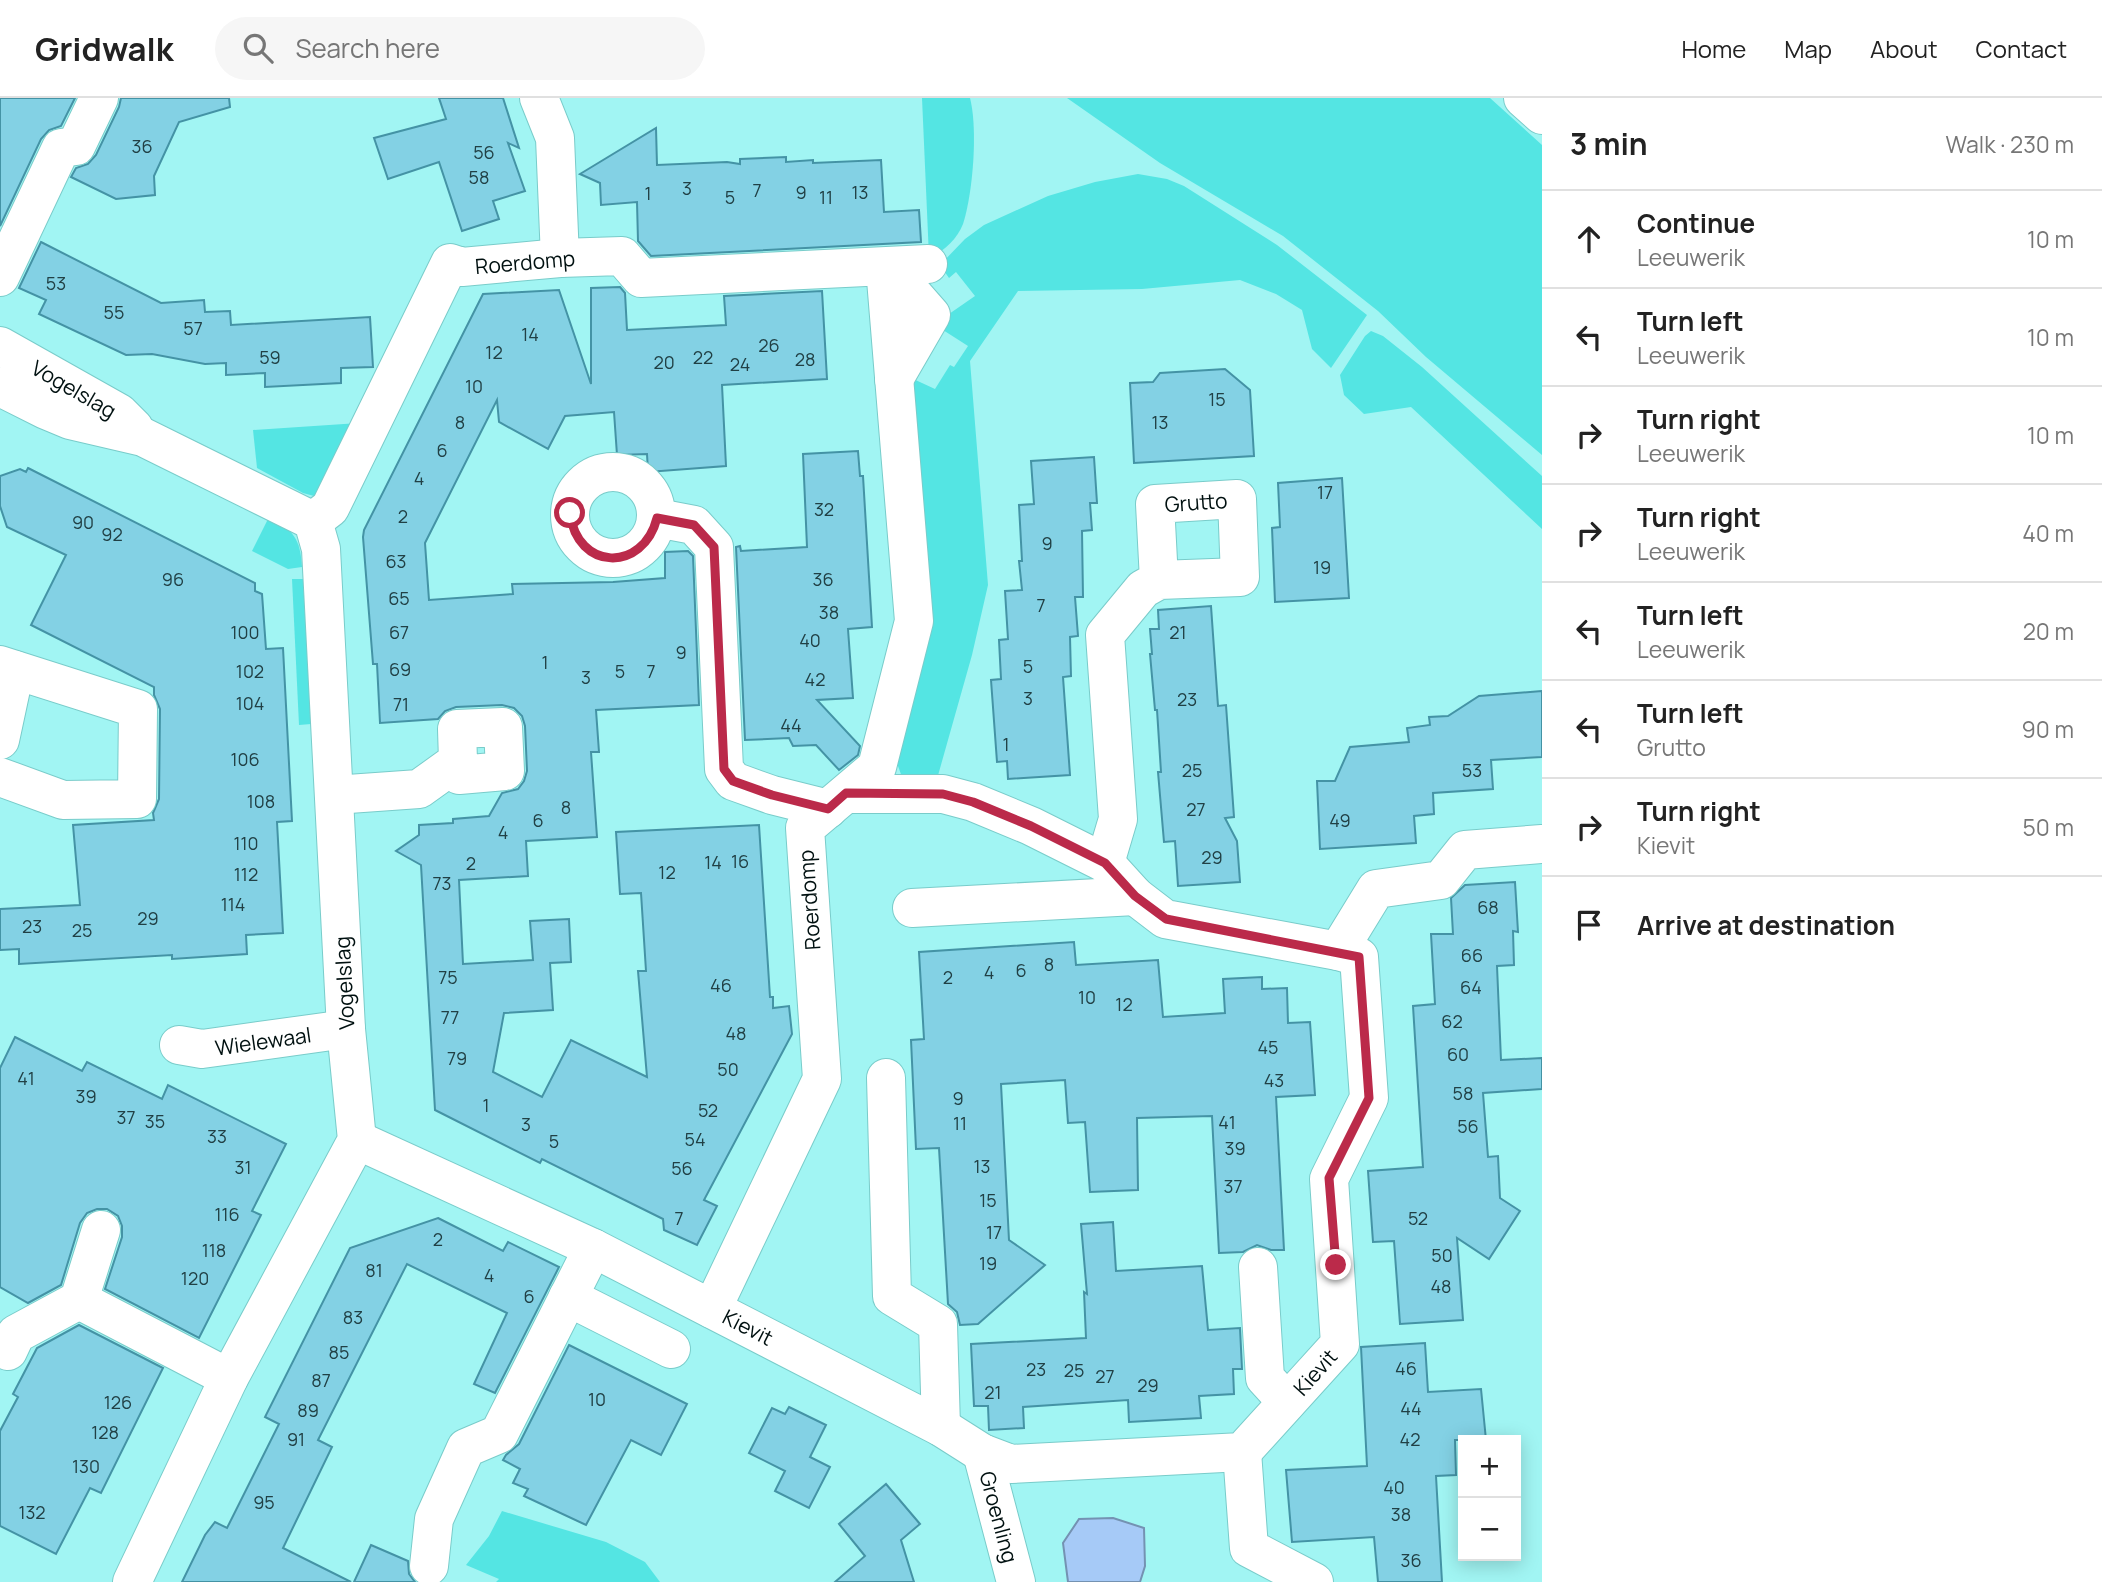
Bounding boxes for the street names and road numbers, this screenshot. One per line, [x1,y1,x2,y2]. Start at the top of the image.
street label: Roerdomp [474,244,576,280]
street label: Vogelslag [27,354,121,424]
street label: Grutto [1164,486,1228,518]
street label: Roerdomp [792,849,826,951]
street label: Vogelslag [328,936,360,1030]
street label: Wielewaal [213,1020,313,1062]
street label: Kievit [718,1302,778,1352]
street label: Kievit [1287,1343,1343,1401]
street label: Groenling [973,1468,1025,1566]

